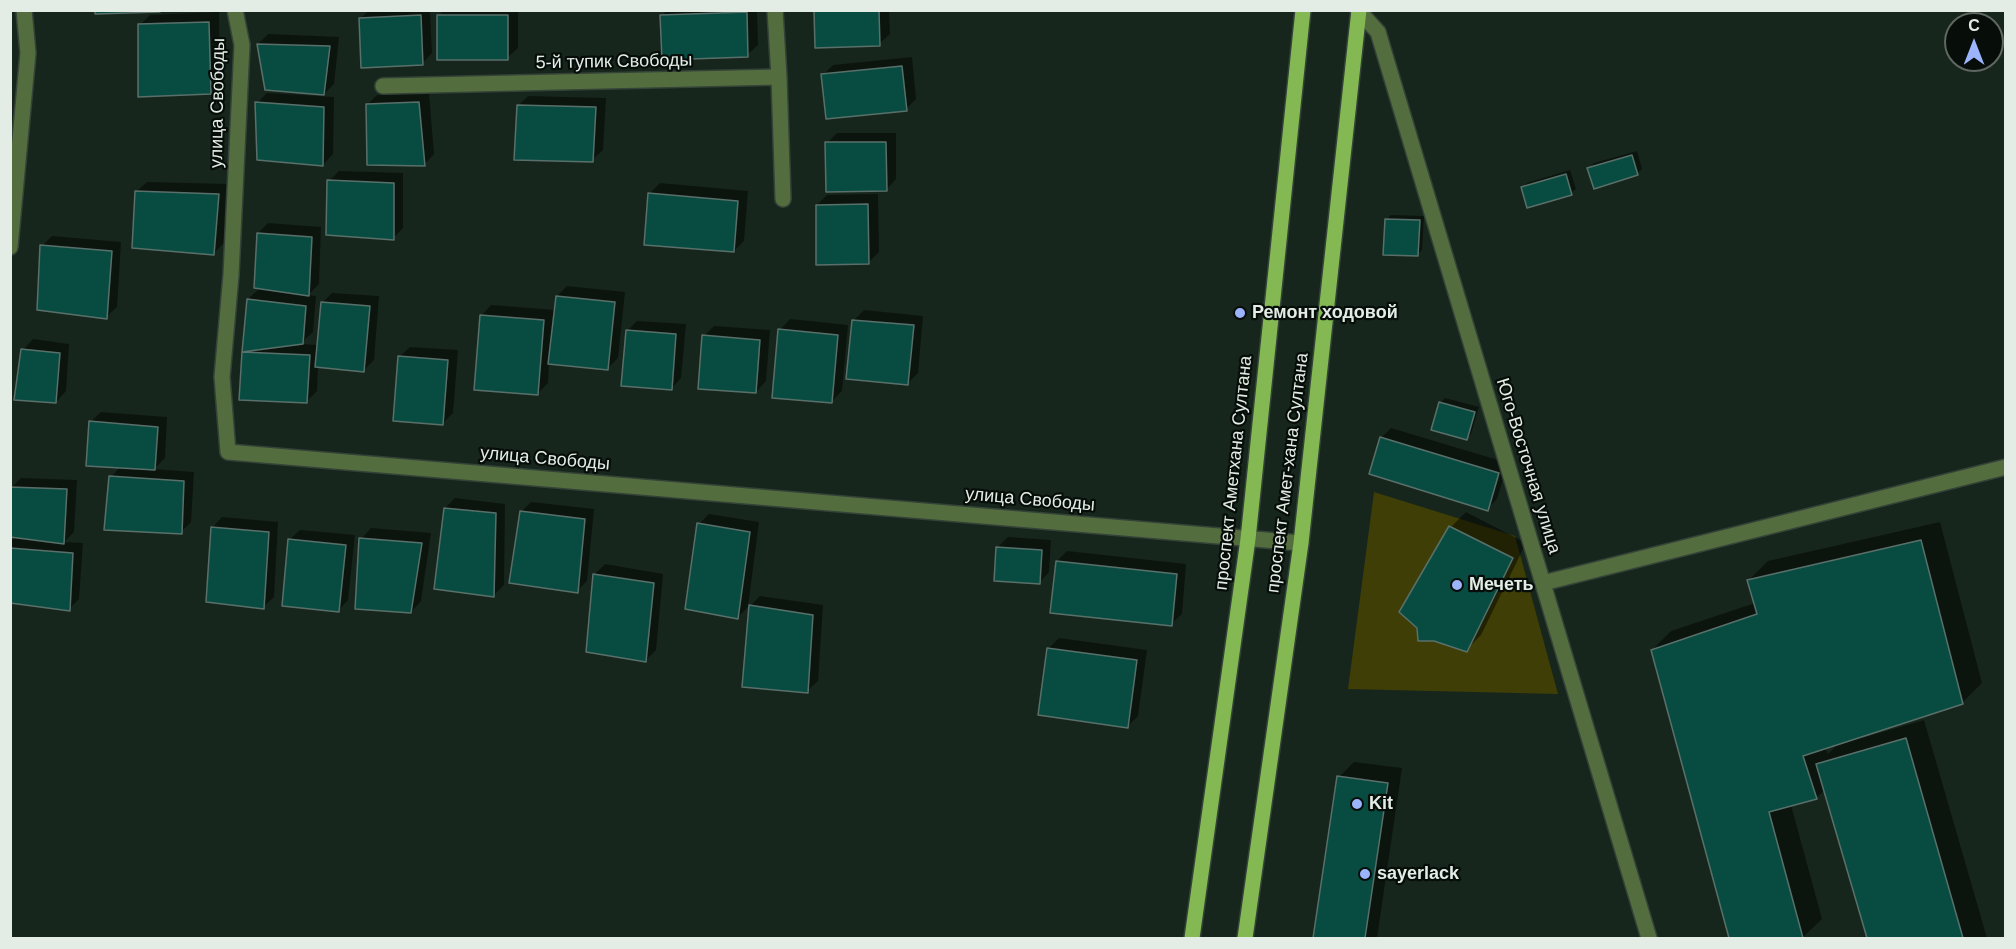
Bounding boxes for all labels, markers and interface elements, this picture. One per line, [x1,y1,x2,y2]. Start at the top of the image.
north arrow [1944,12,2004,72]
text: С [1968,17,1980,34]
street label: улица Свободы [206,38,230,168]
street label: 5-й тупик Свободы [535,50,693,74]
place label: Ремонт ходовой [1252,302,1398,324]
marker: Ремонт ходовой [1233,306,1247,320]
street label: проспект Амет-хана Султана [1263,352,1313,594]
street label: проспект Аметхана Султана [1211,355,1257,591]
street label: Юго-Восточная улица [1491,376,1565,556]
street label: улица Свободы [479,443,611,475]
street label: улица Свободы [964,484,1096,516]
place label: Мечеть [1469,574,1534,596]
marker: Мечеть [1450,578,1464,592]
place label: Kit [1369,793,1393,815]
marker: Kit [1350,797,1364,811]
place label: sayerlack [1377,863,1459,885]
marker: sayerlack [1358,867,1372,881]

